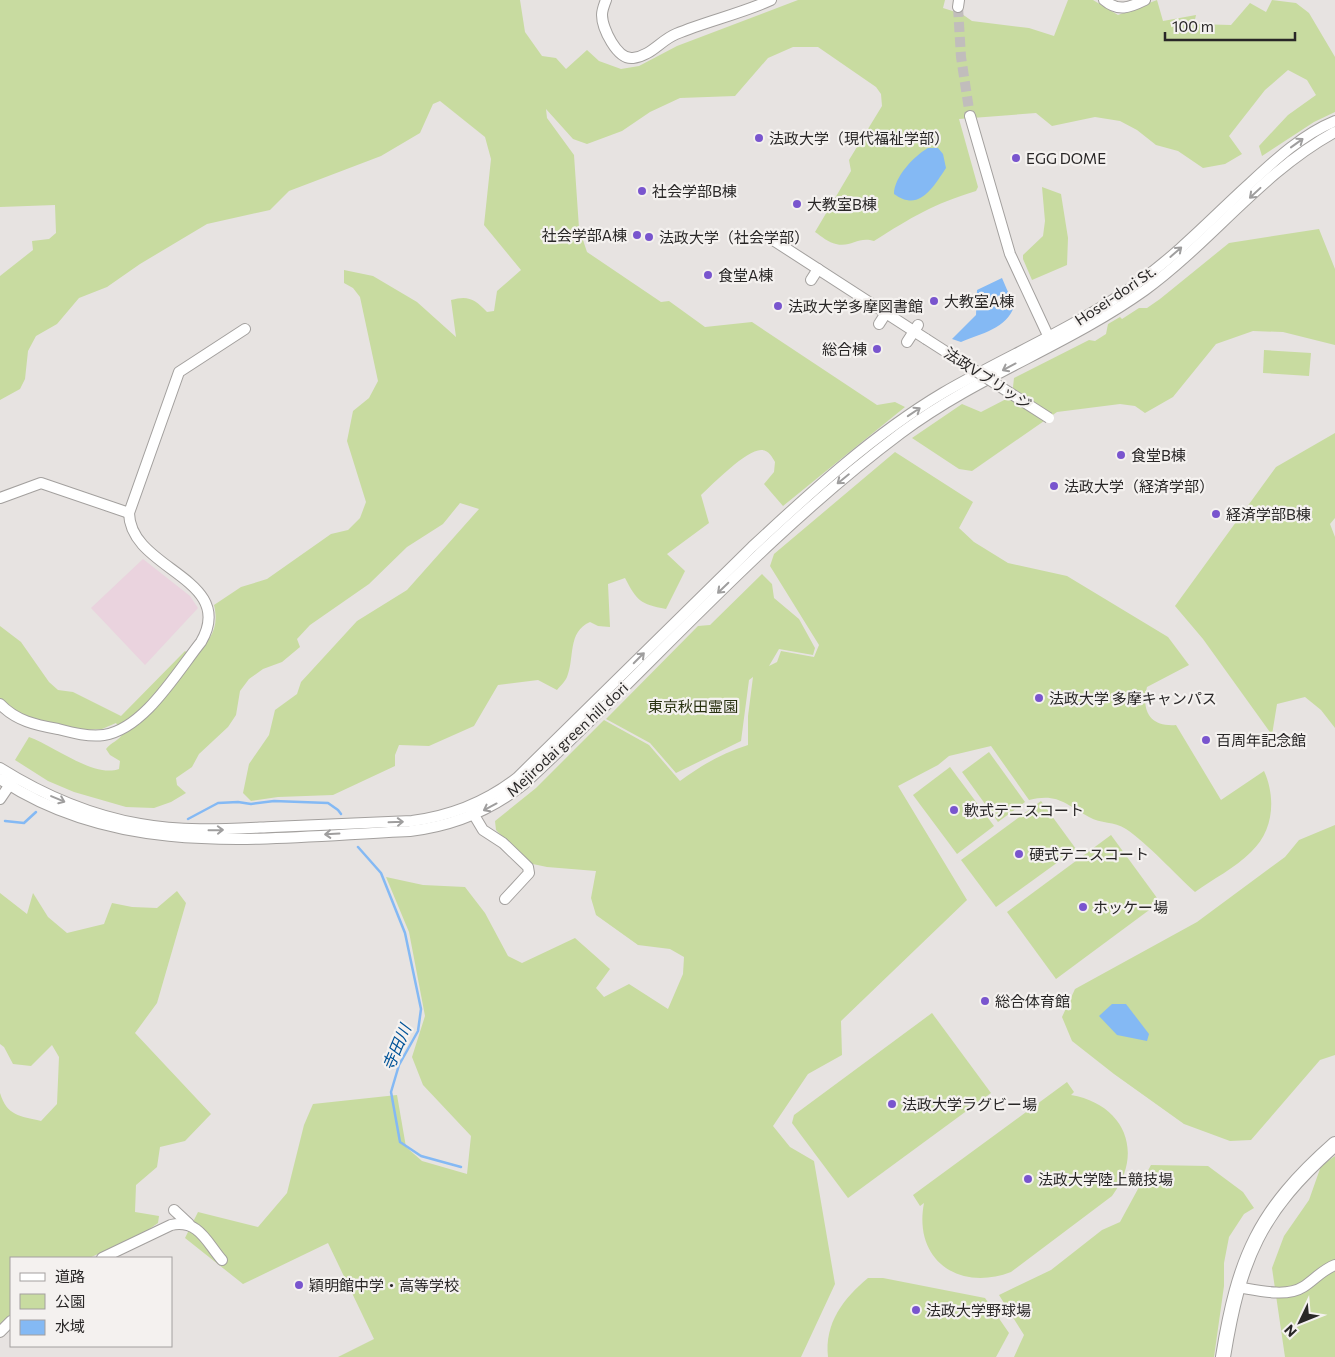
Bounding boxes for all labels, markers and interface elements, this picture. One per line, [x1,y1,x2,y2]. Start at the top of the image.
scale bar [1165,10,1295,42]
text: 100 m [1172,17,1214,35]
place label: 法政大学（現代福祉学部） [769,129,949,147]
marker: 法政大学（現代福祉学部） [753,132,765,144]
one-way arrow [1290,138,1303,149]
place label: EGG DOME [1026,149,1106,167]
marker: EGG DOME [1010,152,1022,164]
place label: 社会学部B棟 [652,182,737,200]
marker: 社会学部B棟 [636,185,648,197]
one-way arrow [1248,187,1261,199]
place label: 大教室B棟 [807,195,877,213]
marker: 大教室B棟 [791,198,803,210]
place label: 社会学部A棟 [542,226,627,244]
place label: 法政大学（社会学部） [659,228,809,246]
marker: 社会学部A棟 [631,229,643,241]
marker: 法政大学（社会学部） [643,231,655,243]
one-way arrow [1169,247,1182,258]
street label: Hosei-dori St. [1071,261,1159,329]
place label: 食堂A棟 [718,266,773,284]
marker: 食堂A棟 [702,269,714,281]
place label: 大教室A棟 [944,292,1014,310]
marker: 大教室A棟 [928,295,940,307]
place label: 法政大学多摩図書館 [788,297,923,315]
marker: 法政大学多摩図書館 [772,300,784,312]
place label: 総合棟 [822,340,867,358]
marker: 総合棟 [871,343,883,355]
street label: 法政Vブリッジ [941,343,1035,413]
one-way arrow [1002,363,1017,372]
one-way arrow [906,407,920,417]
place label: 食堂B棟 [1131,446,1186,464]
marker: 食堂B棟 [1115,449,1127,461]
one-way arrow [837,474,850,485]
place label: 法政大学（経済学部） [1064,477,1214,495]
marker: 法政大学（経済学部） [1048,480,1060,492]
place label: 経済学部B棟 [1226,505,1311,523]
marker: 経済学部B棟 [1210,508,1222,520]
one-way arrow [717,582,729,594]
one-way arrow [633,652,645,664]
street label: Mejirodai green hill dori [503,678,631,800]
place label: 法政大学 多摩キャンパス [1049,689,1217,707]
marker: 法政大学 多摩キャンパス [1033,692,1045,704]
park label: 東京秋田霊園 [648,697,738,715]
place label: 百周年記念館 [1216,731,1306,749]
marker: 百周年記念館 [1200,734,1212,746]
one-way arrow [50,795,65,805]
place label: 軟式テニスコート [964,801,1084,819]
one-way arrow [483,803,498,812]
marker: 軟式テニスコート [948,804,960,816]
one-way arrow [388,817,404,826]
one-way arrow [208,825,224,834]
one-way arrow [324,830,340,839]
place label: 硬式テニスコート [1029,845,1149,863]
marker: 硬式テニスコート [1013,848,1025,860]
place label: ホッケー場 [1093,898,1168,916]
marker: ホッケー場 [1077,901,1089,913]
place label: 総合体育館 [995,992,1070,1010]
marker: 総合体育館 [979,995,991,1007]
water label: 寺田川 [378,1019,415,1073]
place label: 法政大学ラグビー場 [902,1095,1037,1113]
marker: 法政大学ラグビー場 [886,1098,898,1110]
place label: 法政大学陸上競技場 [1038,1170,1173,1188]
marker: 法政大学陸上競技場 [1022,1173,1034,1185]
legend [10,1257,172,1347]
text: 道路 [55,1267,85,1285]
place label: 穎明館中学・高等学校 [309,1276,459,1294]
marker: 穎明館中学・高等学校 [293,1279,305,1291]
text: 公園 [55,1292,85,1310]
north arrow [1275,1297,1325,1347]
place label: 法政大学野球場 [926,1301,1031,1319]
marker: 法政大学野球場 [910,1304,922,1316]
text: 水域 [55,1317,85,1335]
text: N [1280,1322,1300,1341]

